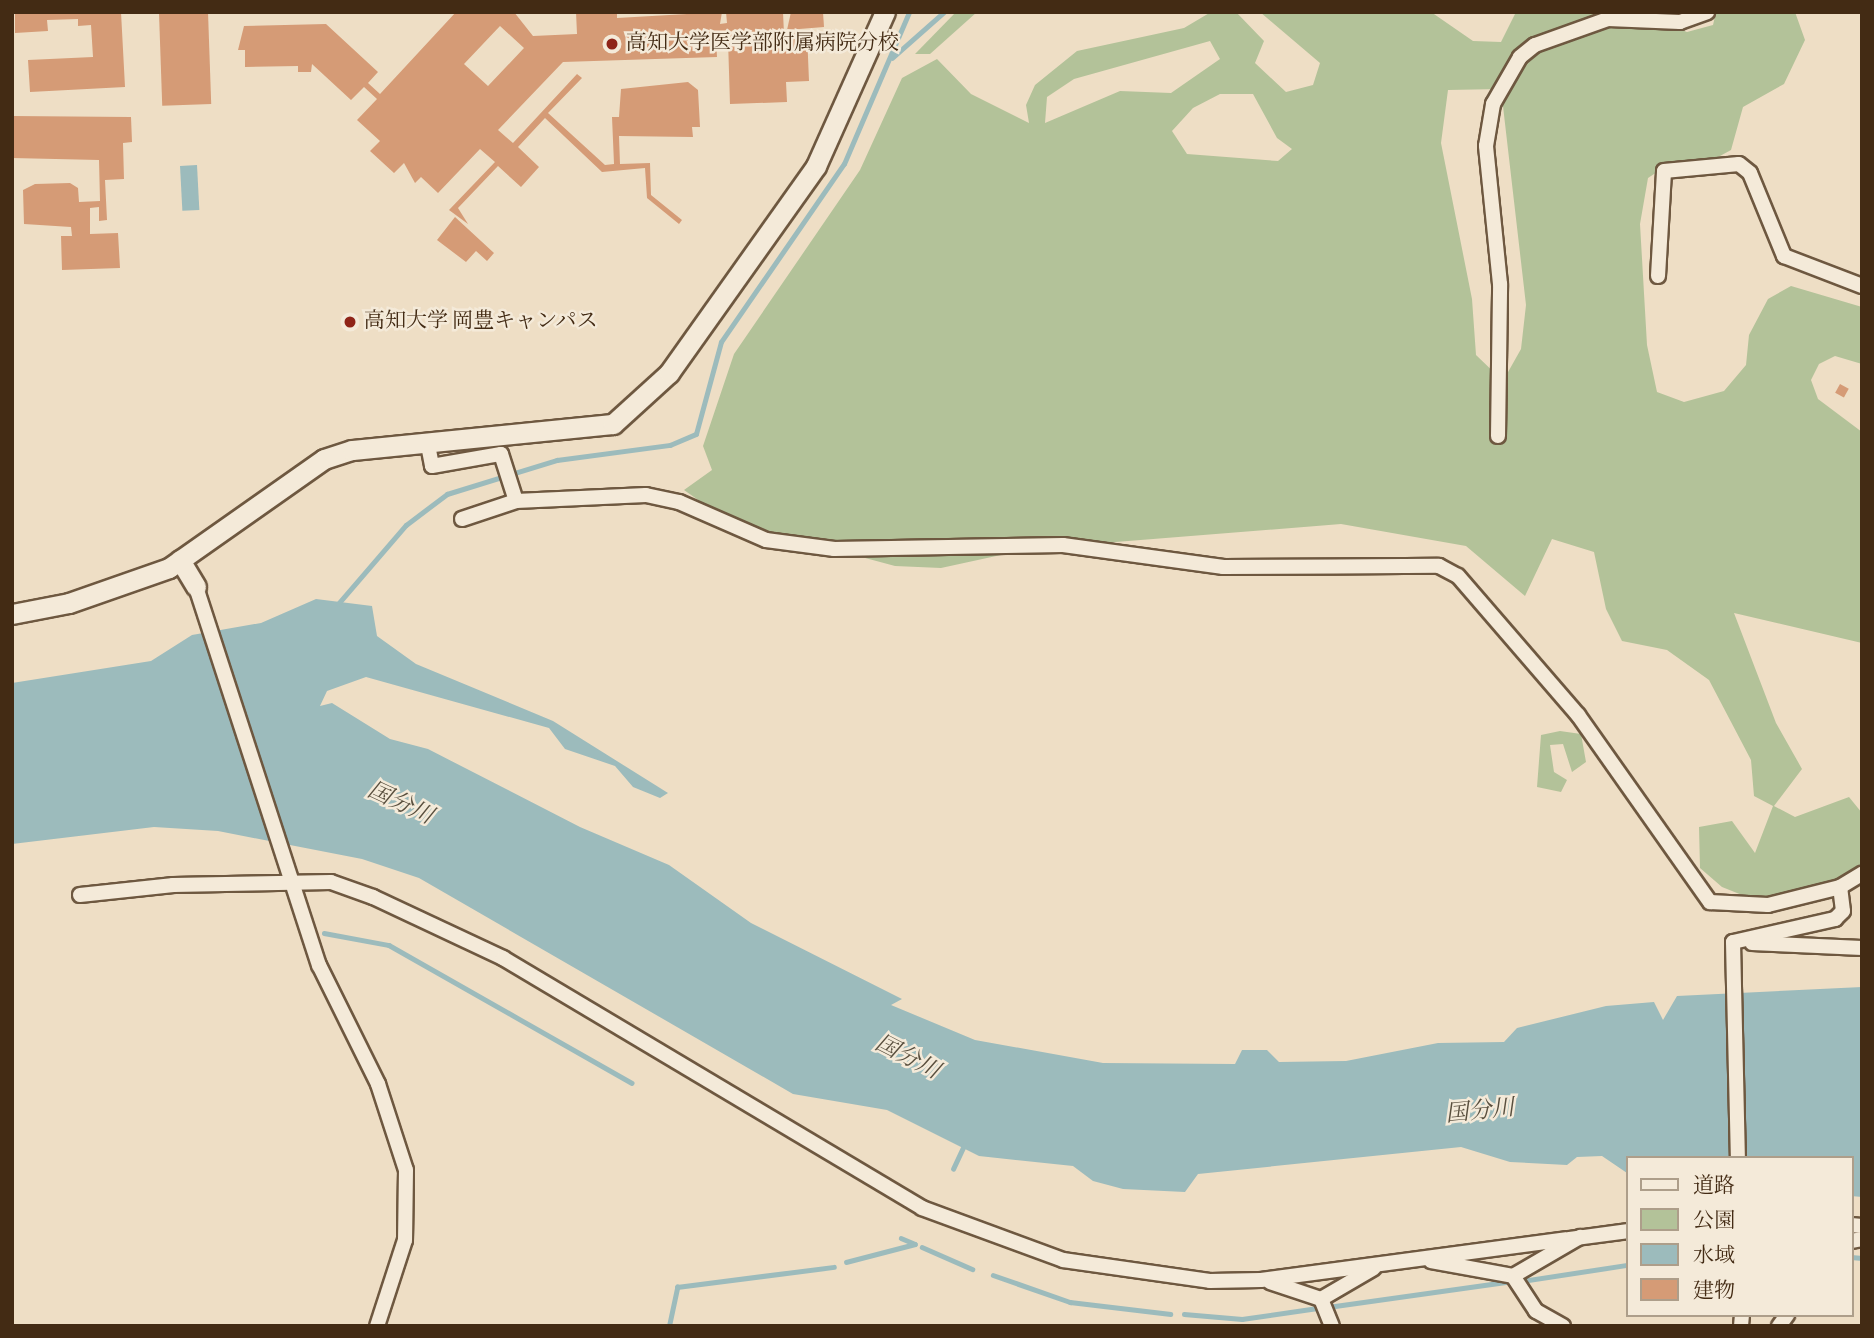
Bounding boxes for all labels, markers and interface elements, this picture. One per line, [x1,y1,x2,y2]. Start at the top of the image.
place label: 高知大学医学部附属病院分校 [626,31,899,57]
marker: 高知大学医学部附属病院分校 [604,36,620,52]
place label: 高知大学 岡豊キャンパス [364,309,599,335]
marker: 高知大学 岡豊キャンパス [342,314,358,330]
water label: 国分川 [363,777,437,831]
water label: 国分川 [870,1030,944,1086]
water label: 国分川 [1444,1095,1516,1129]
legend [1626,1156,1853,1317]
text: 道路 [1693,1172,1735,1201]
text: 公園 [1693,1207,1735,1236]
text: 水域 [1693,1242,1735,1271]
text: 建物 [1693,1277,1735,1306]

